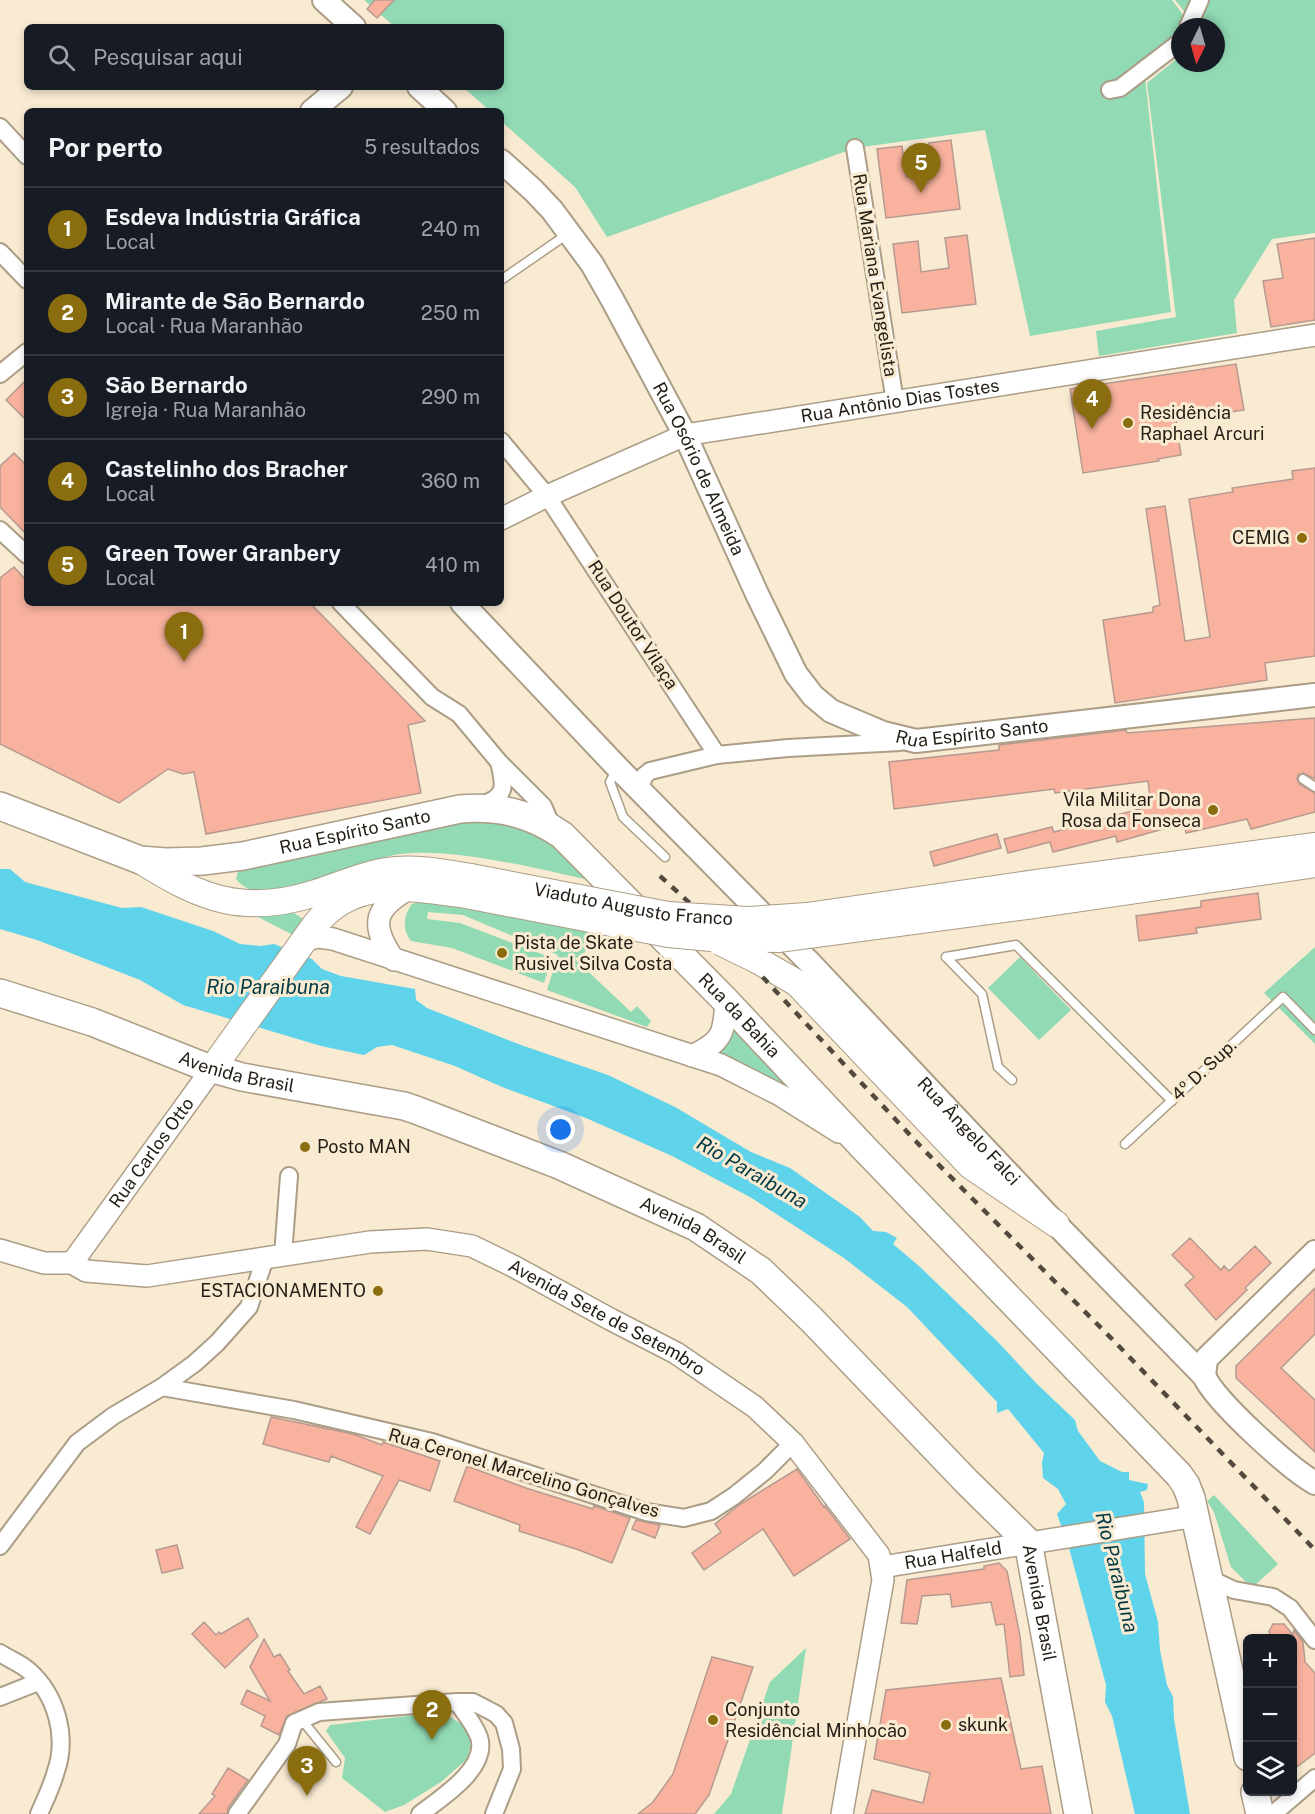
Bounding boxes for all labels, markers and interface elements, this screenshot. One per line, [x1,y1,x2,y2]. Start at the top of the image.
north arrow [1171,18,1225,72]
search box [24,24,504,90]
icon: search [45,41,78,74]
text: Pesquisar aqui [93,44,243,70]
text: Por perto [48,132,163,163]
text: 5 resultados [364,135,480,159]
pin: 5 [902,144,940,193]
street label: Rua Mariana Evangelista [849,172,902,378]
text: Esdeva Indústria Gráfica [105,204,361,230]
text: 1 [63,217,72,241]
text: 240 m [421,217,480,241]
text: Local [105,230,155,254]
text: Mirante de São Bernardo [105,288,365,314]
text: 2 [61,301,74,325]
text: 250 m [421,301,480,325]
text: Local · Rua Maranhão [105,314,303,338]
text: São Bernardo [105,372,248,398]
street label: Rua Antônio Dias Tostes [799,374,1001,426]
street label: Rua Osório de Almeida [649,378,749,558]
pin: 4 [1072,380,1112,429]
text: 3 [61,385,74,409]
text: 290 m [421,385,480,409]
text: Igreja · Rua Maranhão [105,398,306,422]
place label: Residência Raphael Arcuri [1140,402,1264,444]
marker: Residência Raphael Arcuri [1121,416,1135,430]
text: Castelinho dos Bracher [105,456,348,482]
text: 4 [61,469,74,493]
text: 360 m [421,469,480,493]
text: Local [105,482,155,506]
place label: CEMIG [1232,527,1290,548]
marker: CEMIG [1295,531,1309,545]
text: Green Tower Granbery [105,540,341,566]
text: 5 [61,553,74,577]
text: 410 m [425,553,480,577]
street label: Rua Doutor Vilaça [584,556,683,693]
text: Local [105,566,155,590]
pin: 1 [164,612,204,662]
street label: Rua Espírito Santo [893,715,1049,751]
place label: Vila Militar Dona Rosa da Fonseca [1061,789,1201,831]
marker: Vila Militar Dona Rosa da Fonseca [1206,803,1220,817]
street label: Rua Espírito Santo [277,805,432,858]
street label: Viaduto Augusto Franco [532,878,734,929]
place label: Pista de Skate Rusivel Silva Costa [514,932,672,974]
marker: Pista de Skate Rusivel Silva Costa [495,946,509,960]
street label: Rua da Bahia [695,969,785,1062]
water label: Rio Paraibuna [206,975,330,999]
street label: 4º D. Sup. [1167,1034,1240,1105]
street label: Avenida Brasil [176,1047,296,1096]
street label: Rua Ângelo Falci [913,1073,1025,1189]
street label: Rua Carlos Otto [104,1093,198,1212]
your location [546,1115,575,1144]
water label: Rio Paraibuna [692,1131,812,1213]
place label: Posto MAN [317,1136,411,1157]
marker: Posto MAN [298,1140,312,1154]
street label: Avenida Brasil [637,1192,750,1268]
street label: Avenida Sete de Setembro [505,1255,709,1380]
place label: ESTACIONAMENTO [200,1280,366,1301]
marker: ESTACIONAMENTO [371,1284,385,1298]
street label: Rua Ceronel Marcelino Gonçalves [386,1424,662,1521]
water label: Rio Paraibuna [1090,1509,1144,1635]
street label: Rua Halfeld [903,1537,1003,1573]
street label: Avenida Brasil [1019,1542,1061,1663]
map controls [1243,1634,1297,1796]
button: + [1243,1634,1297,1688]
button: − [1243,1688,1297,1742]
pin: 2 [412,1690,452,1740]
place label: Conjunto Residêncial Minhocão [725,1699,907,1741]
marker: Conjunto Residêncial Minhocão [706,1713,720,1727]
place label: skunk [958,1714,1008,1735]
marker: skunk [939,1718,953,1732]
button: layers [1243,1742,1297,1796]
pin: 3 [288,1746,326,1796]

